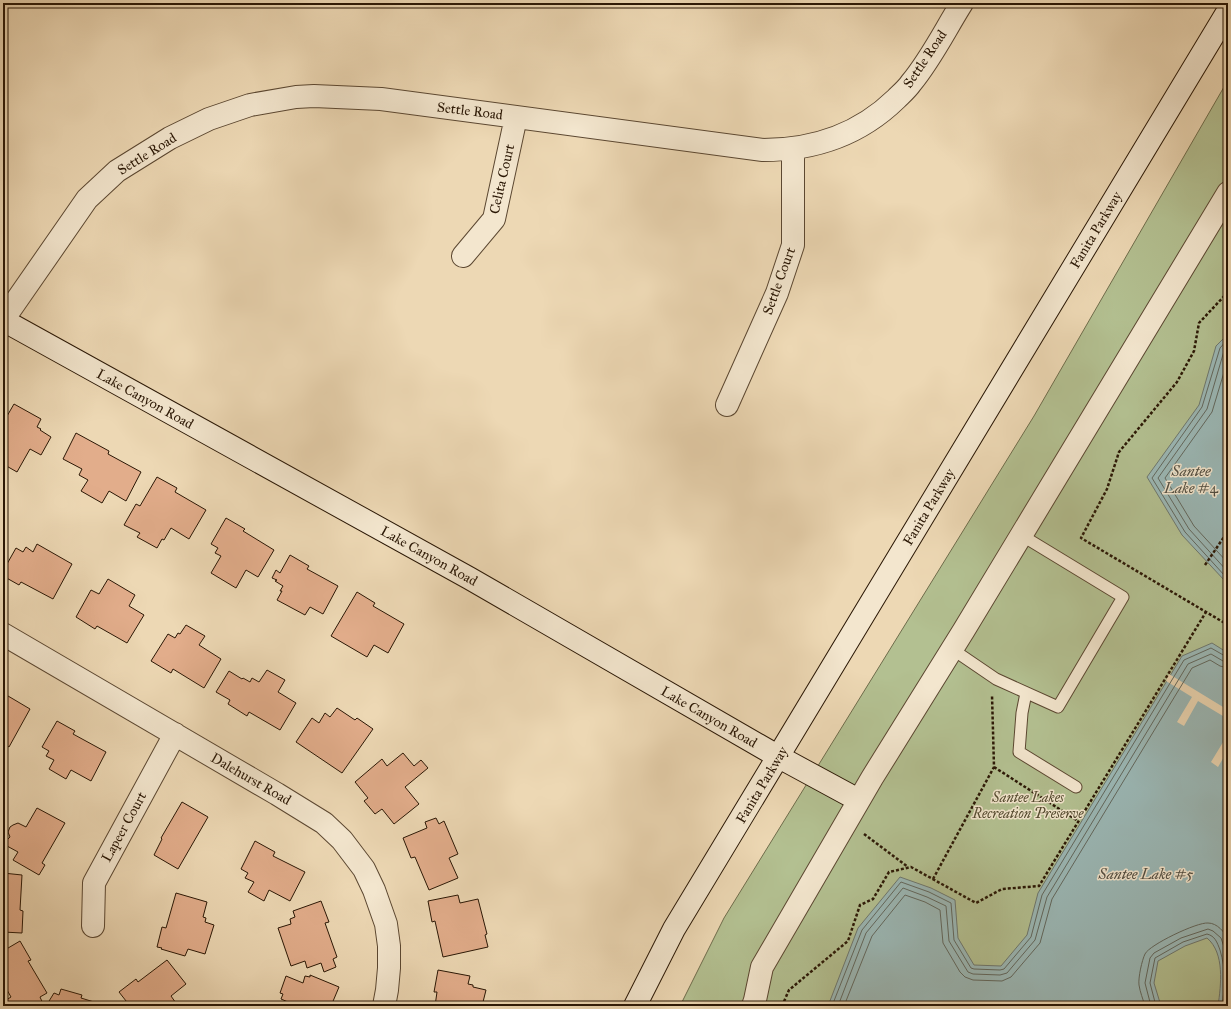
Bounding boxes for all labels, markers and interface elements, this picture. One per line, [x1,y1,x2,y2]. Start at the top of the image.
street label: Settle Road [899,27,951,91]
street label: Settle Road [436,99,504,123]
street label: Settle Road [114,129,180,179]
street label: Celita Court [486,142,518,216]
street label: Fanita Parkway [1066,188,1126,272]
street label: Settle Court [759,245,799,317]
street label: Lake Canyon Road [94,365,196,433]
water label: Santee Lake #4 [1163,462,1219,497]
street label: Fanita Parkway [899,465,959,549]
street label: Lake Canyon Road [378,522,480,590]
street label: Lake Canyon Road [658,683,760,751]
street label: Fanita Parkway [732,743,792,827]
street label: Dalehurst Road [208,749,294,809]
street label: Lapeer Court [98,789,150,865]
park label: Santee Lakes Recreation Preserve [972,789,1084,822]
water label: Santee Lake #5 [1097,865,1194,883]

